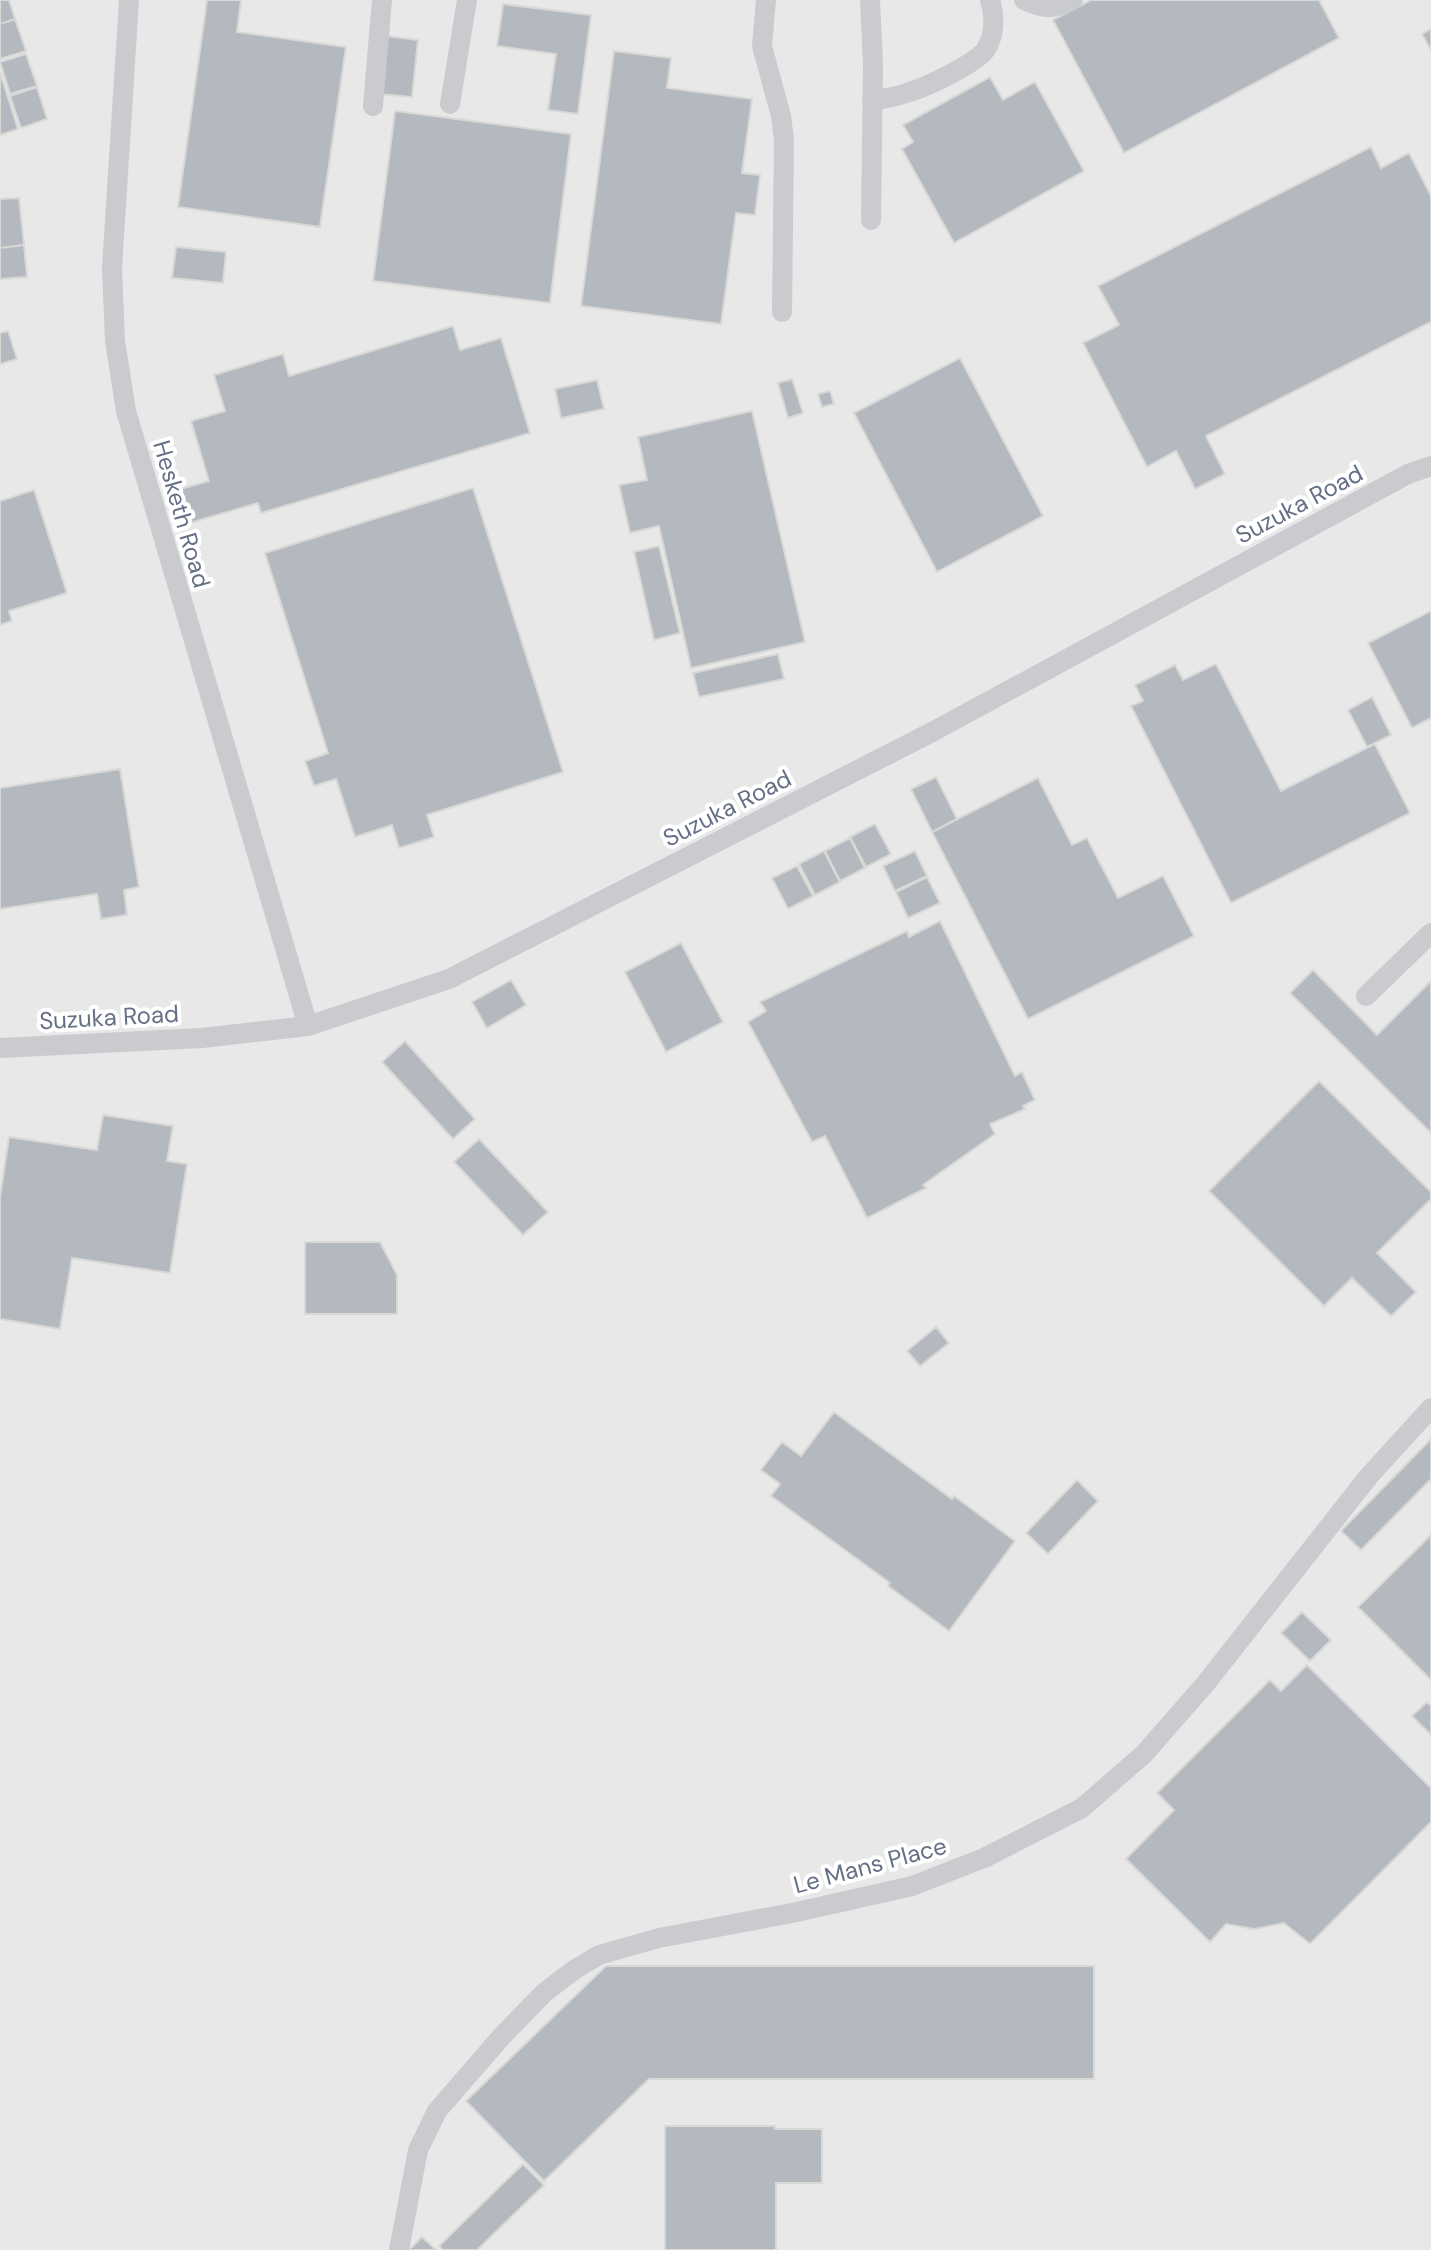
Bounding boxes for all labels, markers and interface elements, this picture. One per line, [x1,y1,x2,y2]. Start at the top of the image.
street label: Hesketh Road [146,437,218,591]
street label: Suzuka Road [1230,458,1368,550]
street label: Suzuka Road [658,762,796,854]
street label: Suzuka Road [38,998,180,1036]
street label: Le Mans Place [790,1830,950,1900]

